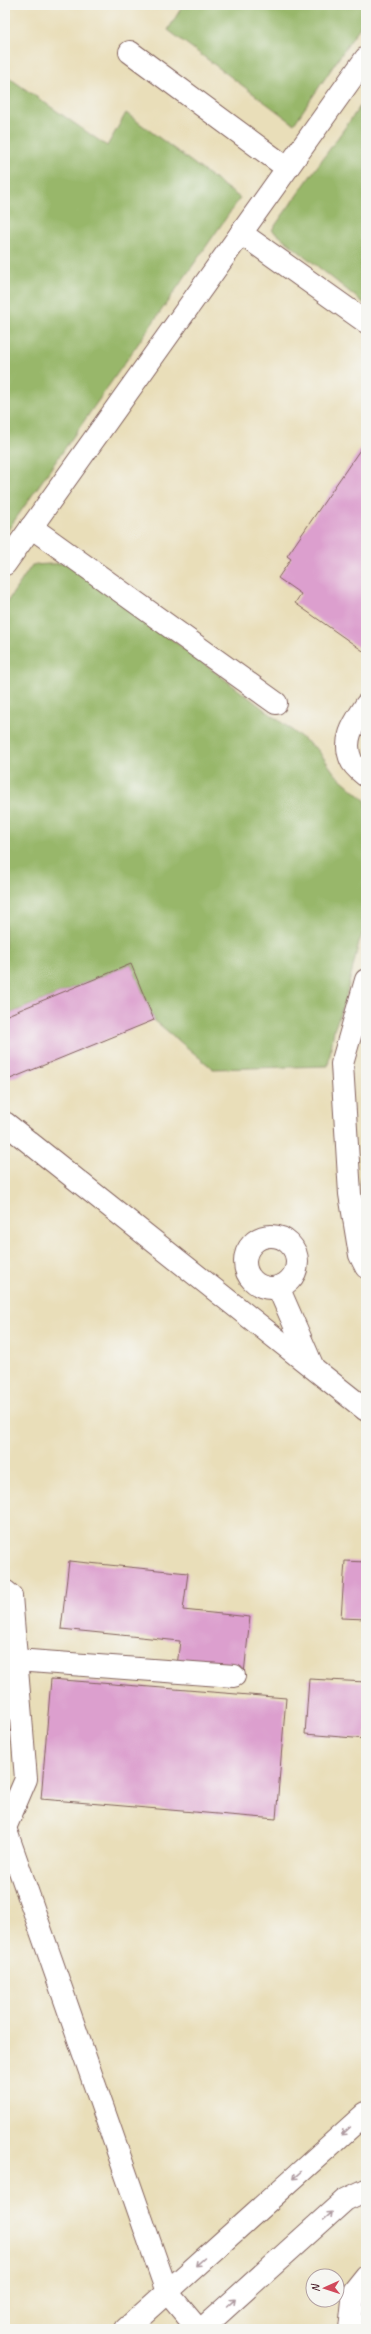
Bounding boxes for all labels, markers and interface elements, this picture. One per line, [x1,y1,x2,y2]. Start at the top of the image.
one-way arrow [341,2126,351,2135]
one-way arrow [291,2170,302,2179]
one-way arrow [322,2212,333,2221]
one-way arrow [195,2257,205,2267]
north arrow [305,2268,345,2308]
text: N [308,2283,322,2292]
one-way arrow [226,2298,236,2308]

